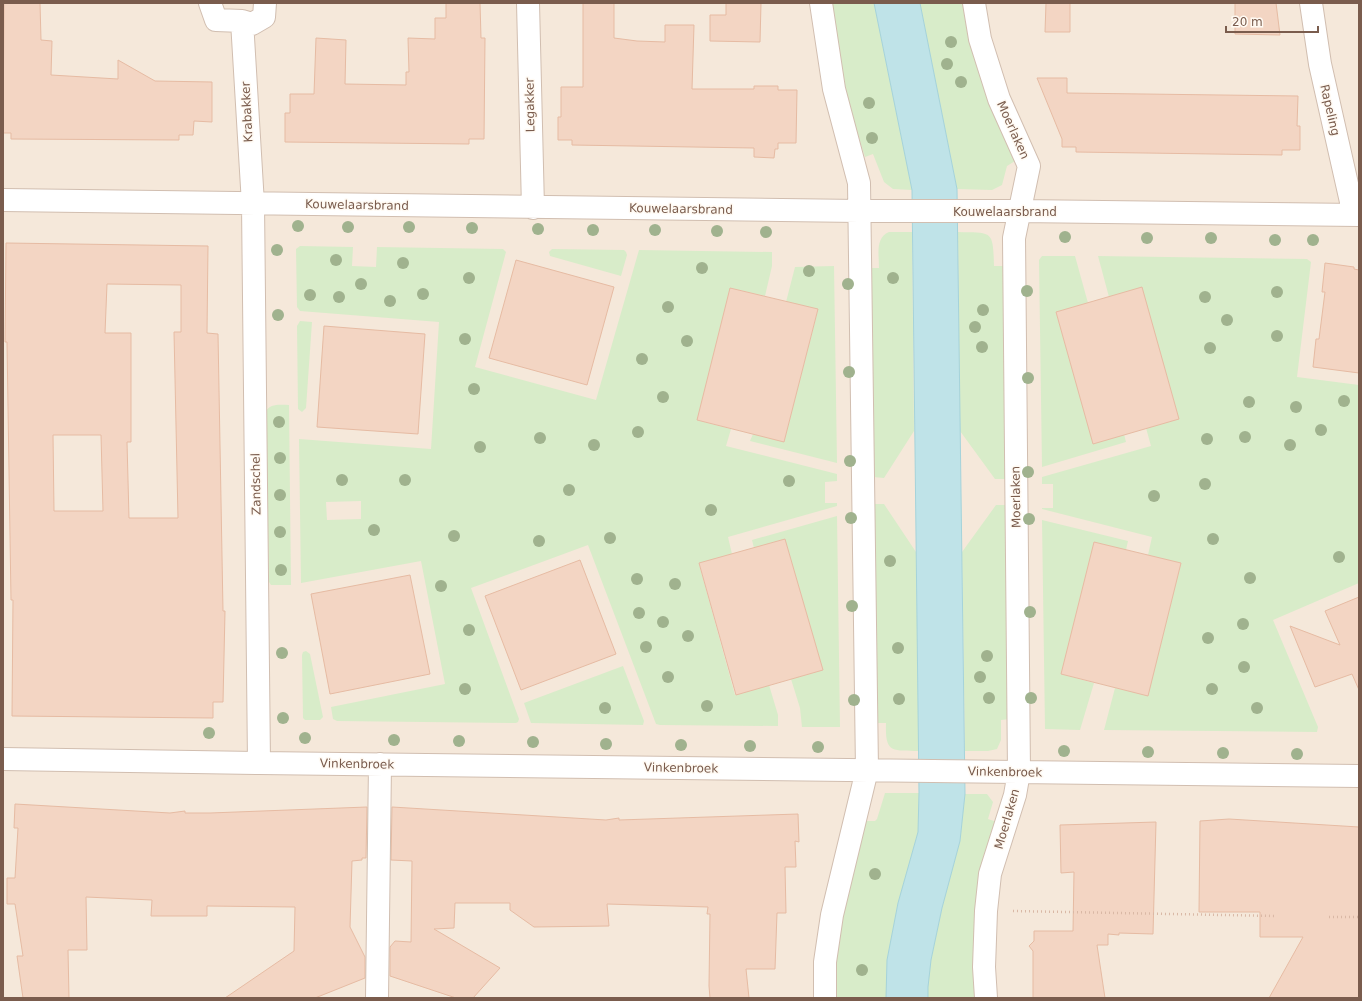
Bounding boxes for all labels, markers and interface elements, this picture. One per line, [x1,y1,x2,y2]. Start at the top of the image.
scale bar [1226,8,1318,34]
text: 20 m [1232,15,1263,29]
street label: Legakker [523,78,537,132]
street label: Krabakker [238,81,256,143]
street label: Rapeling [1317,83,1343,137]
street label: Moerlaken [994,99,1032,161]
street label: Kouwelaarsbrand [305,197,409,213]
street label: Kouwelaarsbrand [629,201,733,217]
street label: Kouwelaarsbrand [953,205,1057,219]
street label: Zandschel [248,453,264,515]
street label: Moerlaken [1008,466,1024,528]
street label: Vinkenbroek [320,756,394,772]
street label: Vinkenbroek [644,760,718,776]
street label: Vinkenbroek [968,764,1042,780]
street label: Moerlaken [992,787,1022,851]

